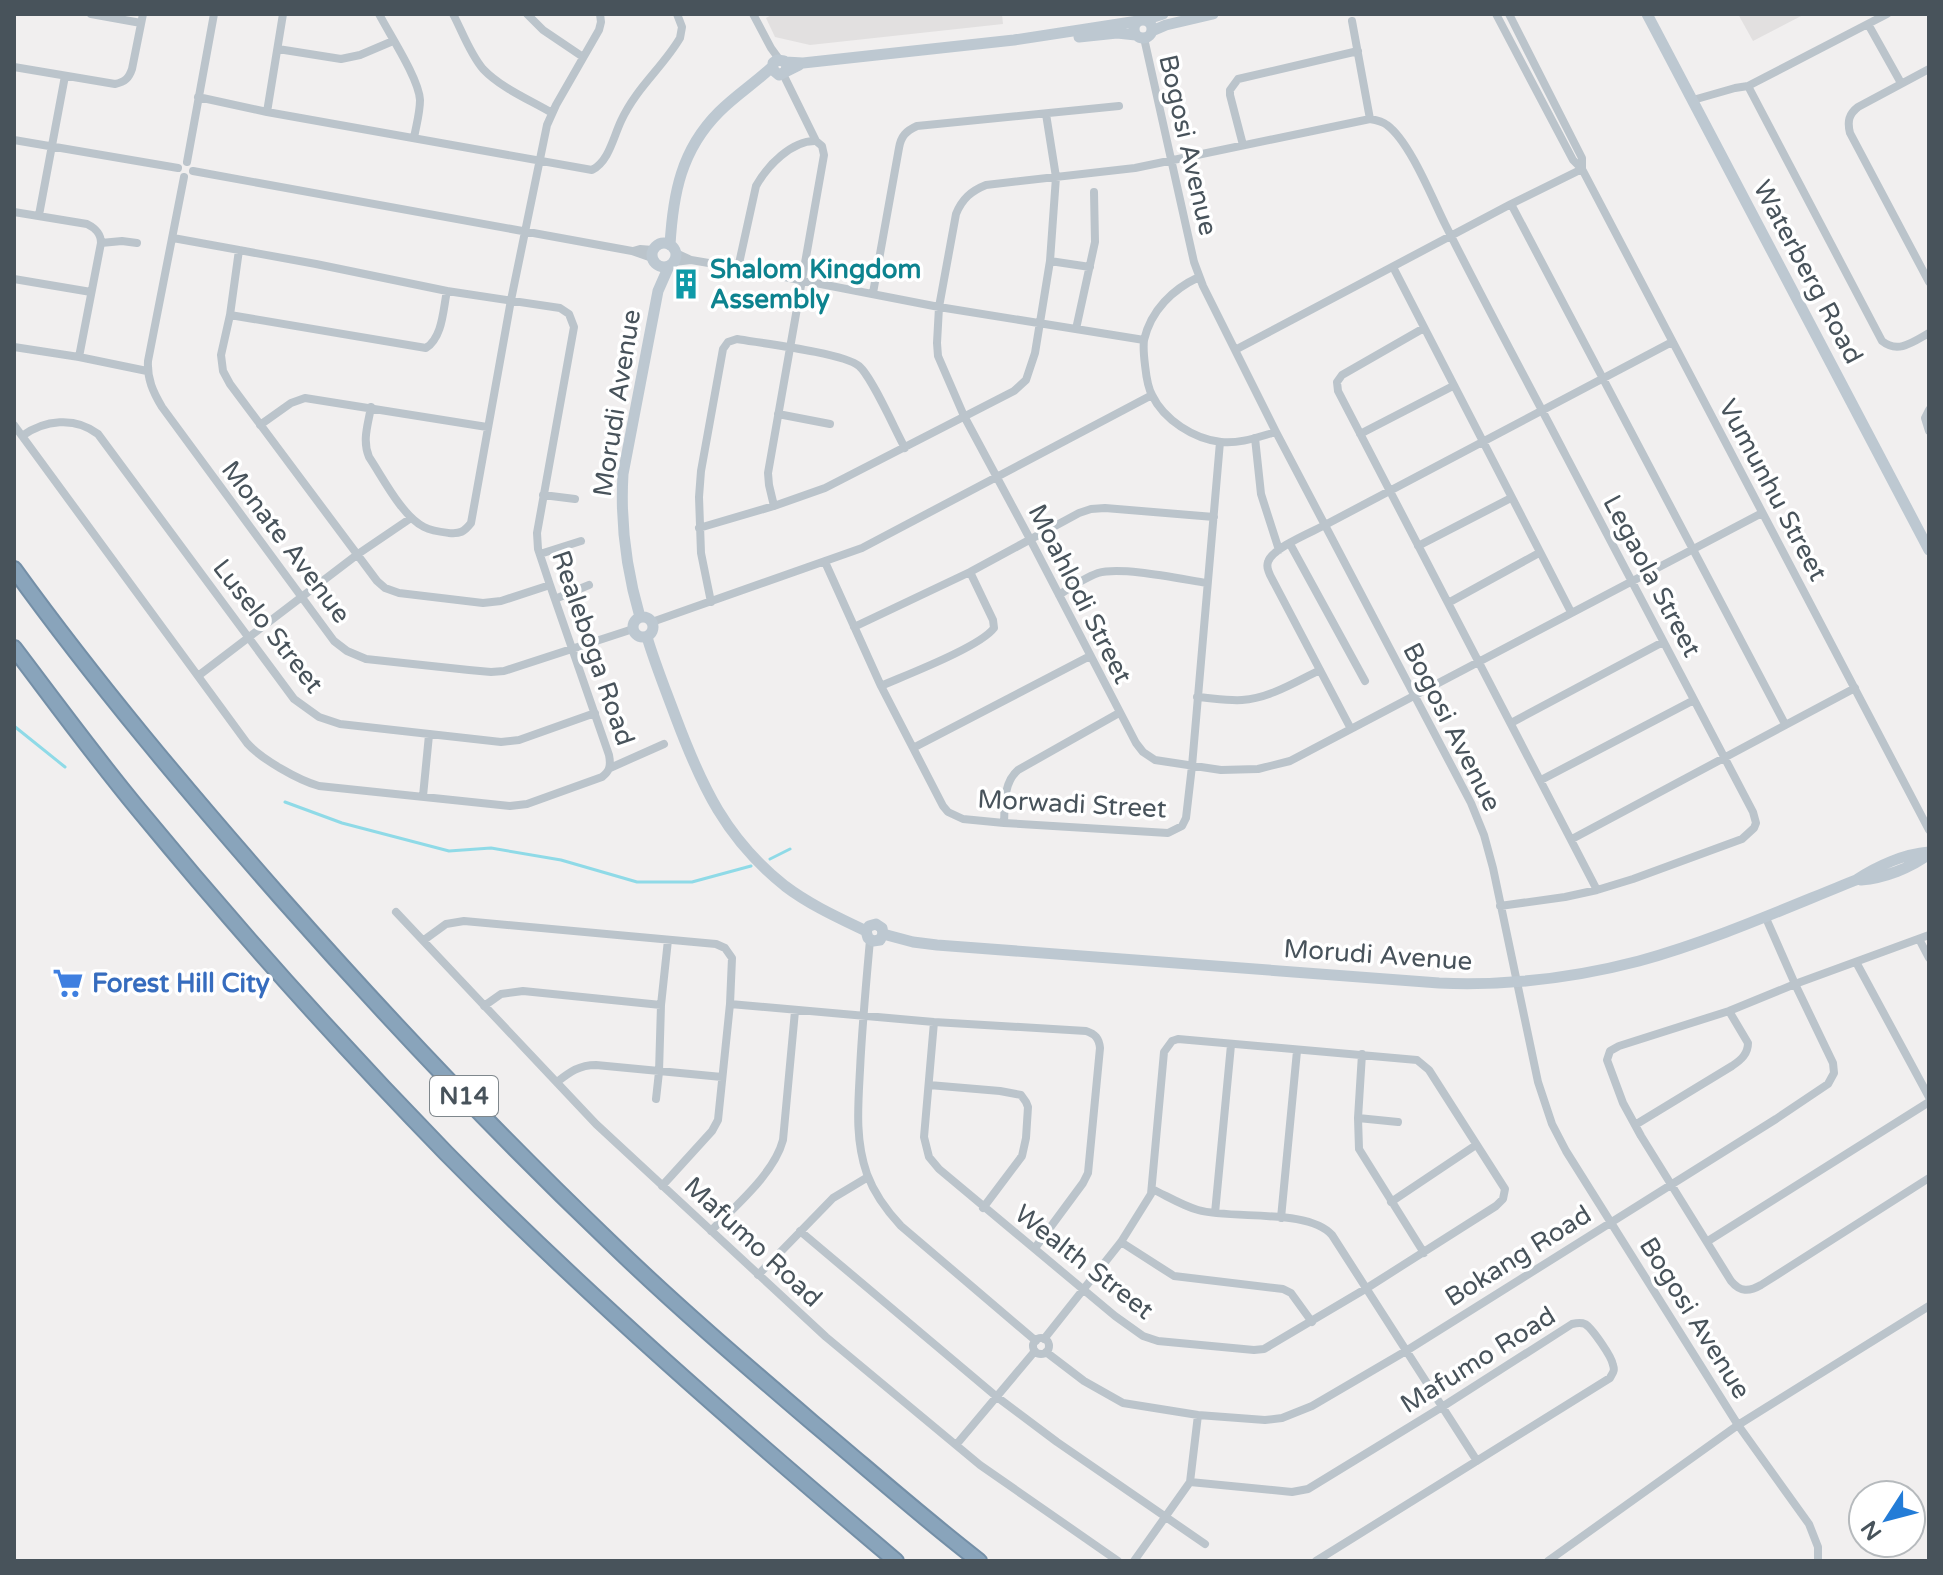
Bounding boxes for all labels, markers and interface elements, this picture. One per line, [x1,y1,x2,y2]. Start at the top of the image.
street label: Bogosi Avenue [1152,52,1224,238]
street label: Waterberg Road [1747,175,1869,369]
place label: Shalom Kingdom Assembly [710,254,921,315]
building icon: Shalom Kingdom Assembly [669,267,703,301]
street label: Morudi Avenue [587,307,647,499]
street label: Vumunhu Street [1712,394,1834,586]
street label: Monate Avenue [215,455,357,629]
street label: Legaola Street [1596,490,1708,662]
street label: Moahlodi Street [1021,499,1139,689]
street label: Realeboga Road [545,546,641,750]
street label: Luselo Street [206,553,330,699]
street label: Bogosi Avenue [1396,638,1508,816]
street label: Morwadi Street [977,784,1168,824]
street label: Morudi Avenue [1283,933,1473,977]
supermarket icon: Forest Hill City [51,966,85,1000]
place label: Forest Hill City [92,968,270,999]
road number: N14 [430,1076,498,1116]
street label: Mafumo Road [678,1170,828,1314]
street label: Wealth Street [1008,1198,1160,1326]
street label: Bokang Road [1439,1199,1597,1313]
street label: Bogosi Avenue [1633,1231,1757,1405]
street label: Mafumo Road [1395,1300,1561,1420]
north arrow [1847,1479,1927,1559]
text: N [1856,1515,1887,1545]

